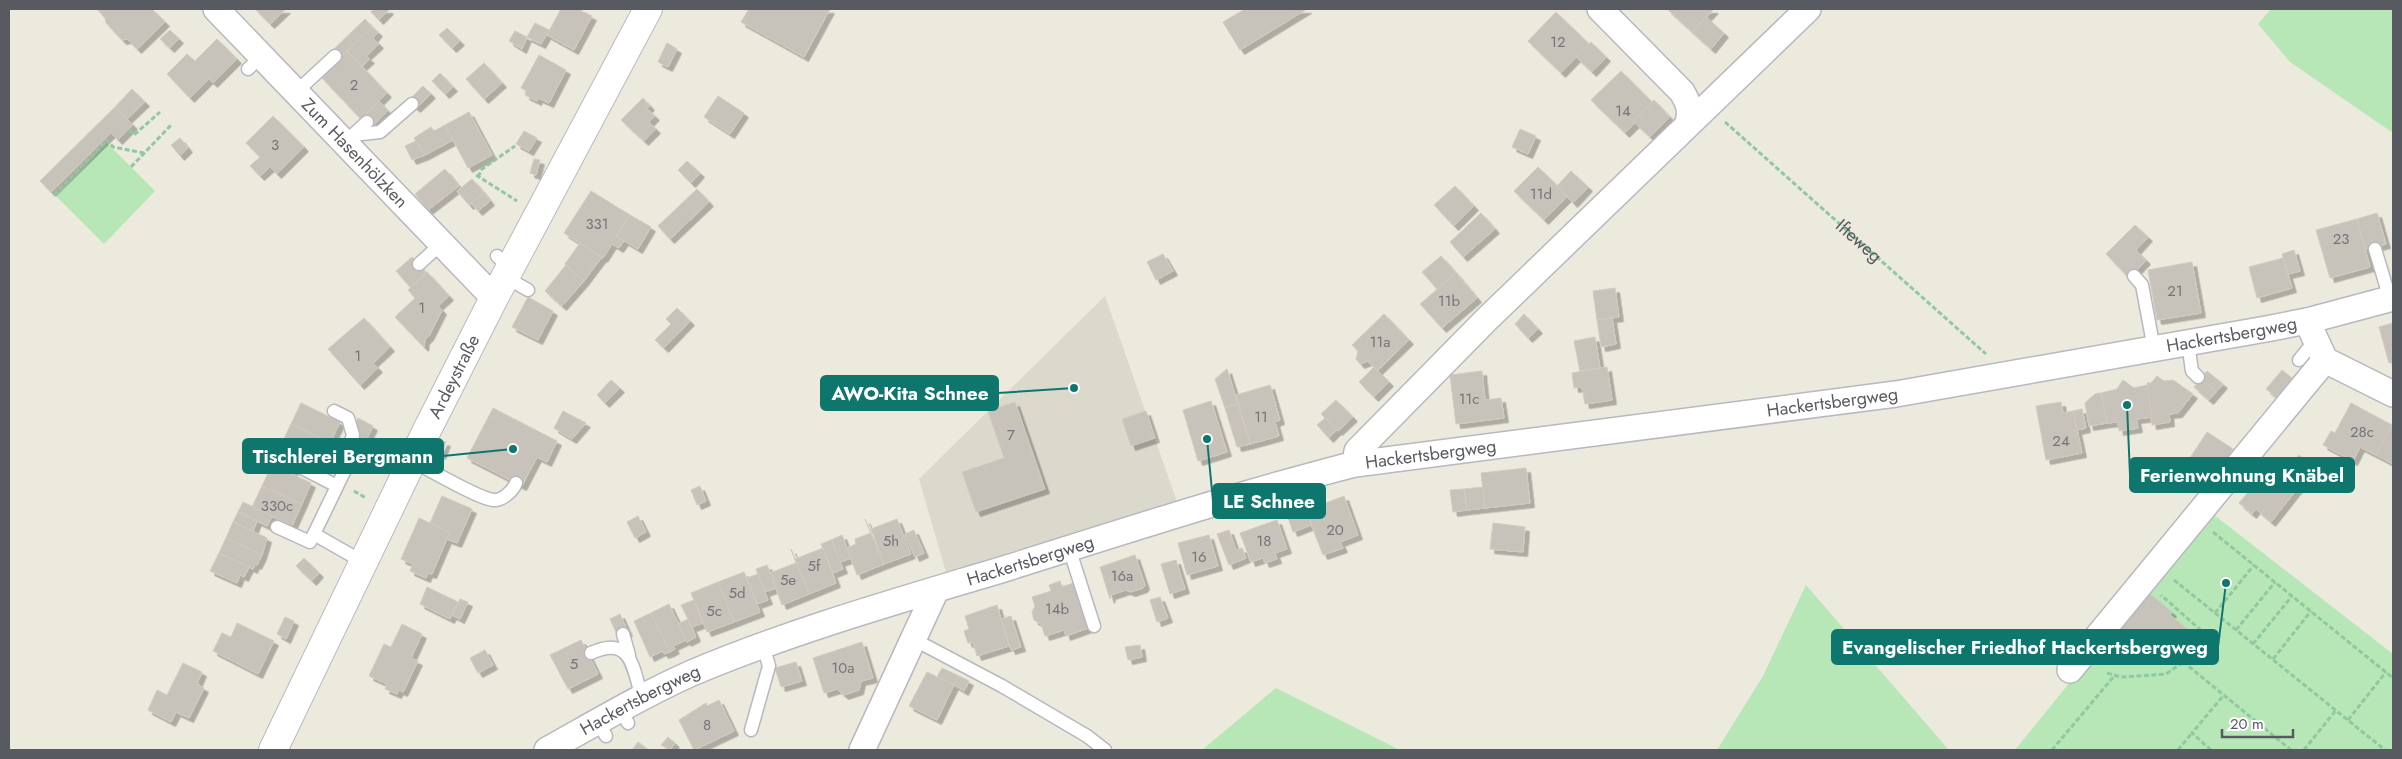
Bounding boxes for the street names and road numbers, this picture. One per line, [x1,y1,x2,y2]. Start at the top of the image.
street label: Zum Hasenhölzken [295,92,414,214]
street label: Ifteweg [1830,213,1888,269]
street label: Hackertsbergweg [2164,310,2299,359]
street label: Ardeystraße [422,330,486,423]
street label: Hackertsbergweg [1765,381,1900,424]
street label: Hackertsbergweg [1363,433,1498,476]
street label: Hackertsbergweg [964,528,1097,592]
street label: Hackertsbergweg [575,658,704,742]

